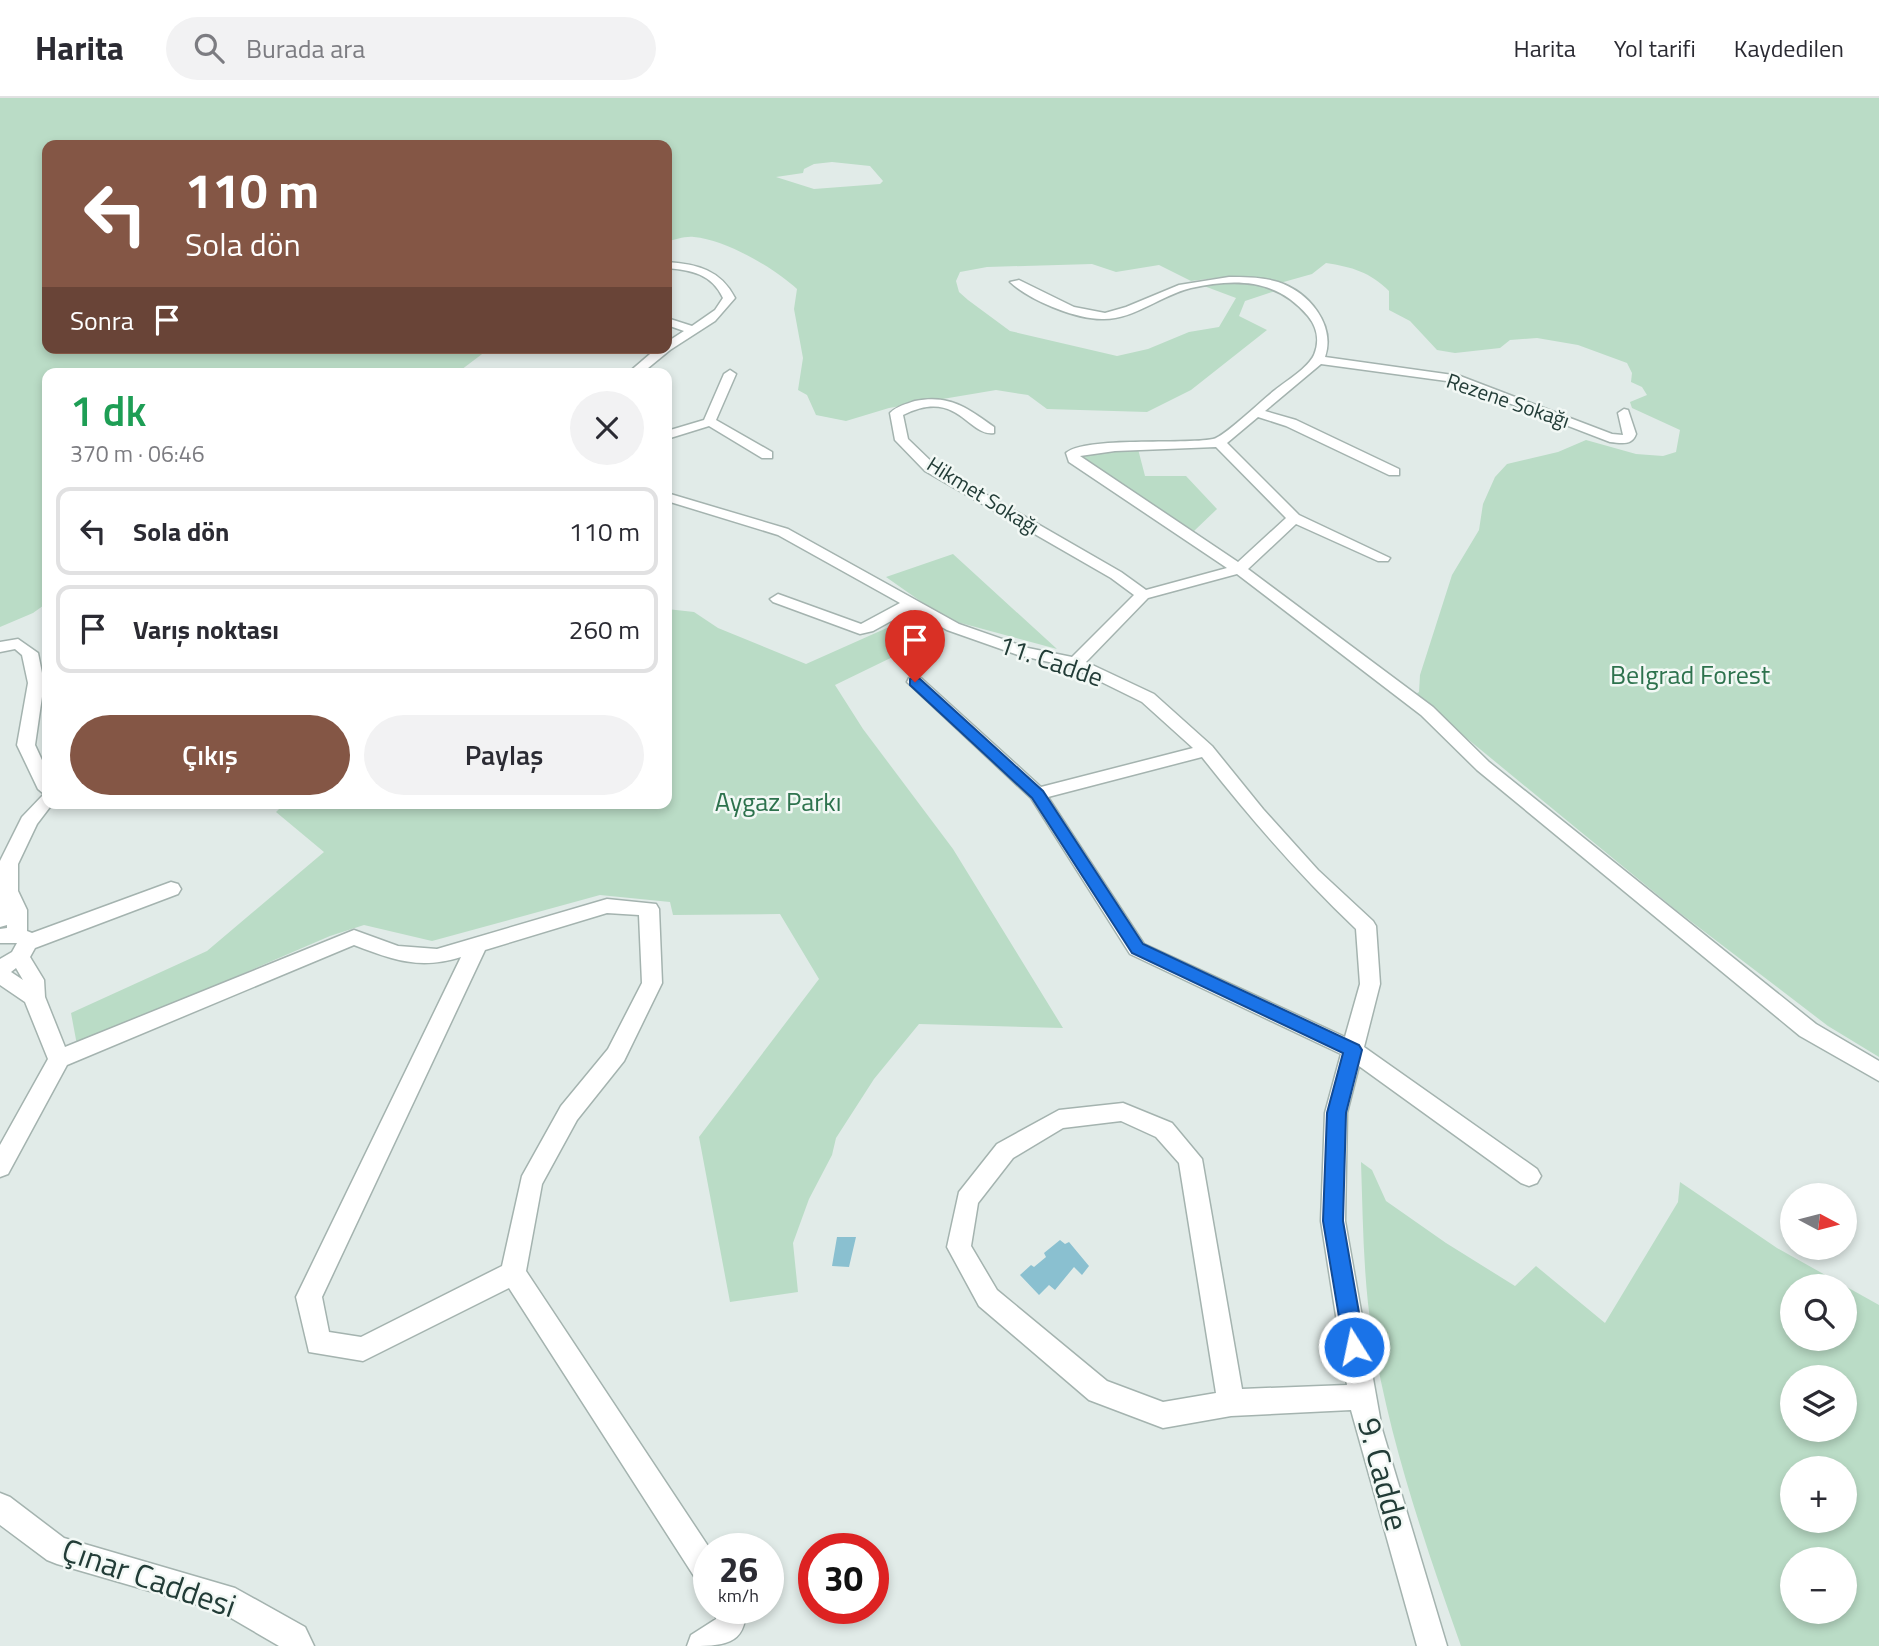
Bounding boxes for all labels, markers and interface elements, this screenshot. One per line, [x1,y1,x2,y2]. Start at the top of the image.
search box [166,17,656,80]
text: Harita [35,23,124,73]
icon: search [190,29,228,67]
text: Burada ara [246,29,365,68]
text: Harita [1514,30,1576,66]
text: Yol tarifi [1614,30,1696,66]
text: Kaydedilen [1734,30,1844,66]
text: 110 m [185,152,319,227]
icon: left [70,168,161,259]
text: Sola dön [185,220,301,268]
text: Sonra [70,301,134,340]
icon: arrive [148,301,186,339]
street label: Rezene Sokağı [1442,364,1574,436]
text: 1 dk [70,378,146,442]
button: close [570,391,644,465]
text: 370 m · 06:46 [70,436,205,471]
street label: Hikmet Sokağı [921,448,1046,542]
icon: left [74,512,112,550]
text: Sola dön [133,512,230,551]
text: 110 m [569,512,640,551]
icon: arrive [74,610,112,648]
text: Varış noktası [133,610,279,649]
text: 260 m [569,610,640,649]
pin [885,610,945,682]
icon: arrive [896,621,934,659]
street label: 11. Cadde [994,624,1109,697]
park label: Belgrad Forest [1610,655,1770,694]
button: Çıkış [70,715,350,795]
button: Paylaş [364,715,644,795]
park label: Aygaz Parkı [715,782,841,821]
north arrow [1780,1183,1857,1260]
map controls [1780,1183,1857,1624]
button: search [1780,1274,1857,1351]
position arrow [1317,1310,1391,1384]
button: layers [1780,1365,1857,1442]
street label: 9. Cadde [1346,1412,1422,1536]
button: + [1780,1456,1857,1533]
street label: Çınar Caddesi [56,1525,243,1629]
speed limit sign: 30 [798,1533,889,1624]
text: 26 [719,1542,758,1596]
button: − [1780,1547,1857,1624]
text: km/h [718,1582,759,1609]

